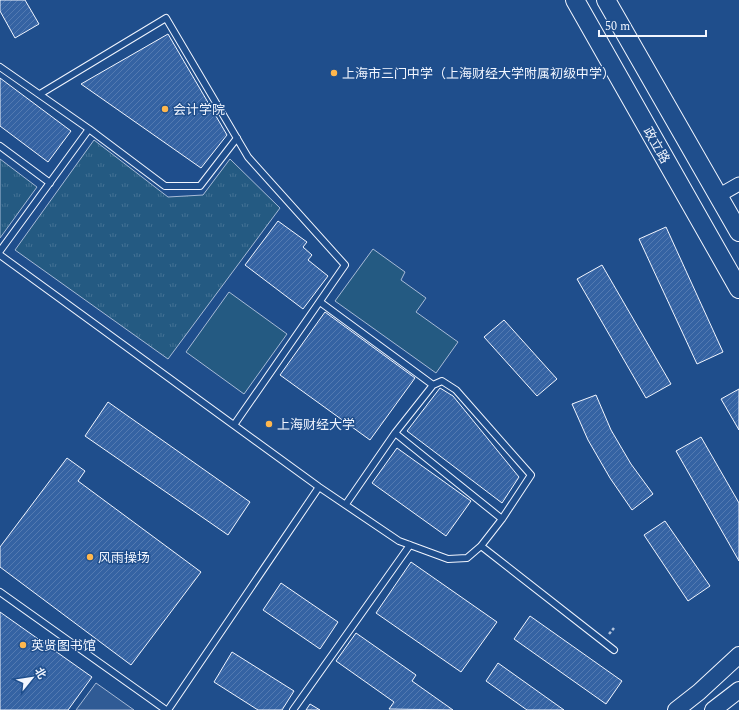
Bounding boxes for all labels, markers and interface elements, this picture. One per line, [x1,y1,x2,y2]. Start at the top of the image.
scale bar [599,12,706,38]
text: 50 m [605,17,630,36]
place label: 上海市三门中学（上海财经大学附属初级中学） [342,64,615,84]
marker: 上海市三门中学（上海财经大学附属初级中学） [329,68,339,78]
place label: 会计学院 [173,100,225,120]
marker: 会计学院 [160,104,170,114]
street label: 政立路 [638,124,675,167]
place label: 上海财经大学 [277,415,355,435]
marker: 上海财经大学 [264,419,274,429]
place label: 风雨操场 [98,548,150,568]
marker: 风雨操场 [85,552,95,562]
place label: 英贤图书馆 [31,636,96,656]
marker: 英贤图书馆 [18,640,28,650]
north arrow [12,658,52,698]
text: 北 [30,664,50,682]

